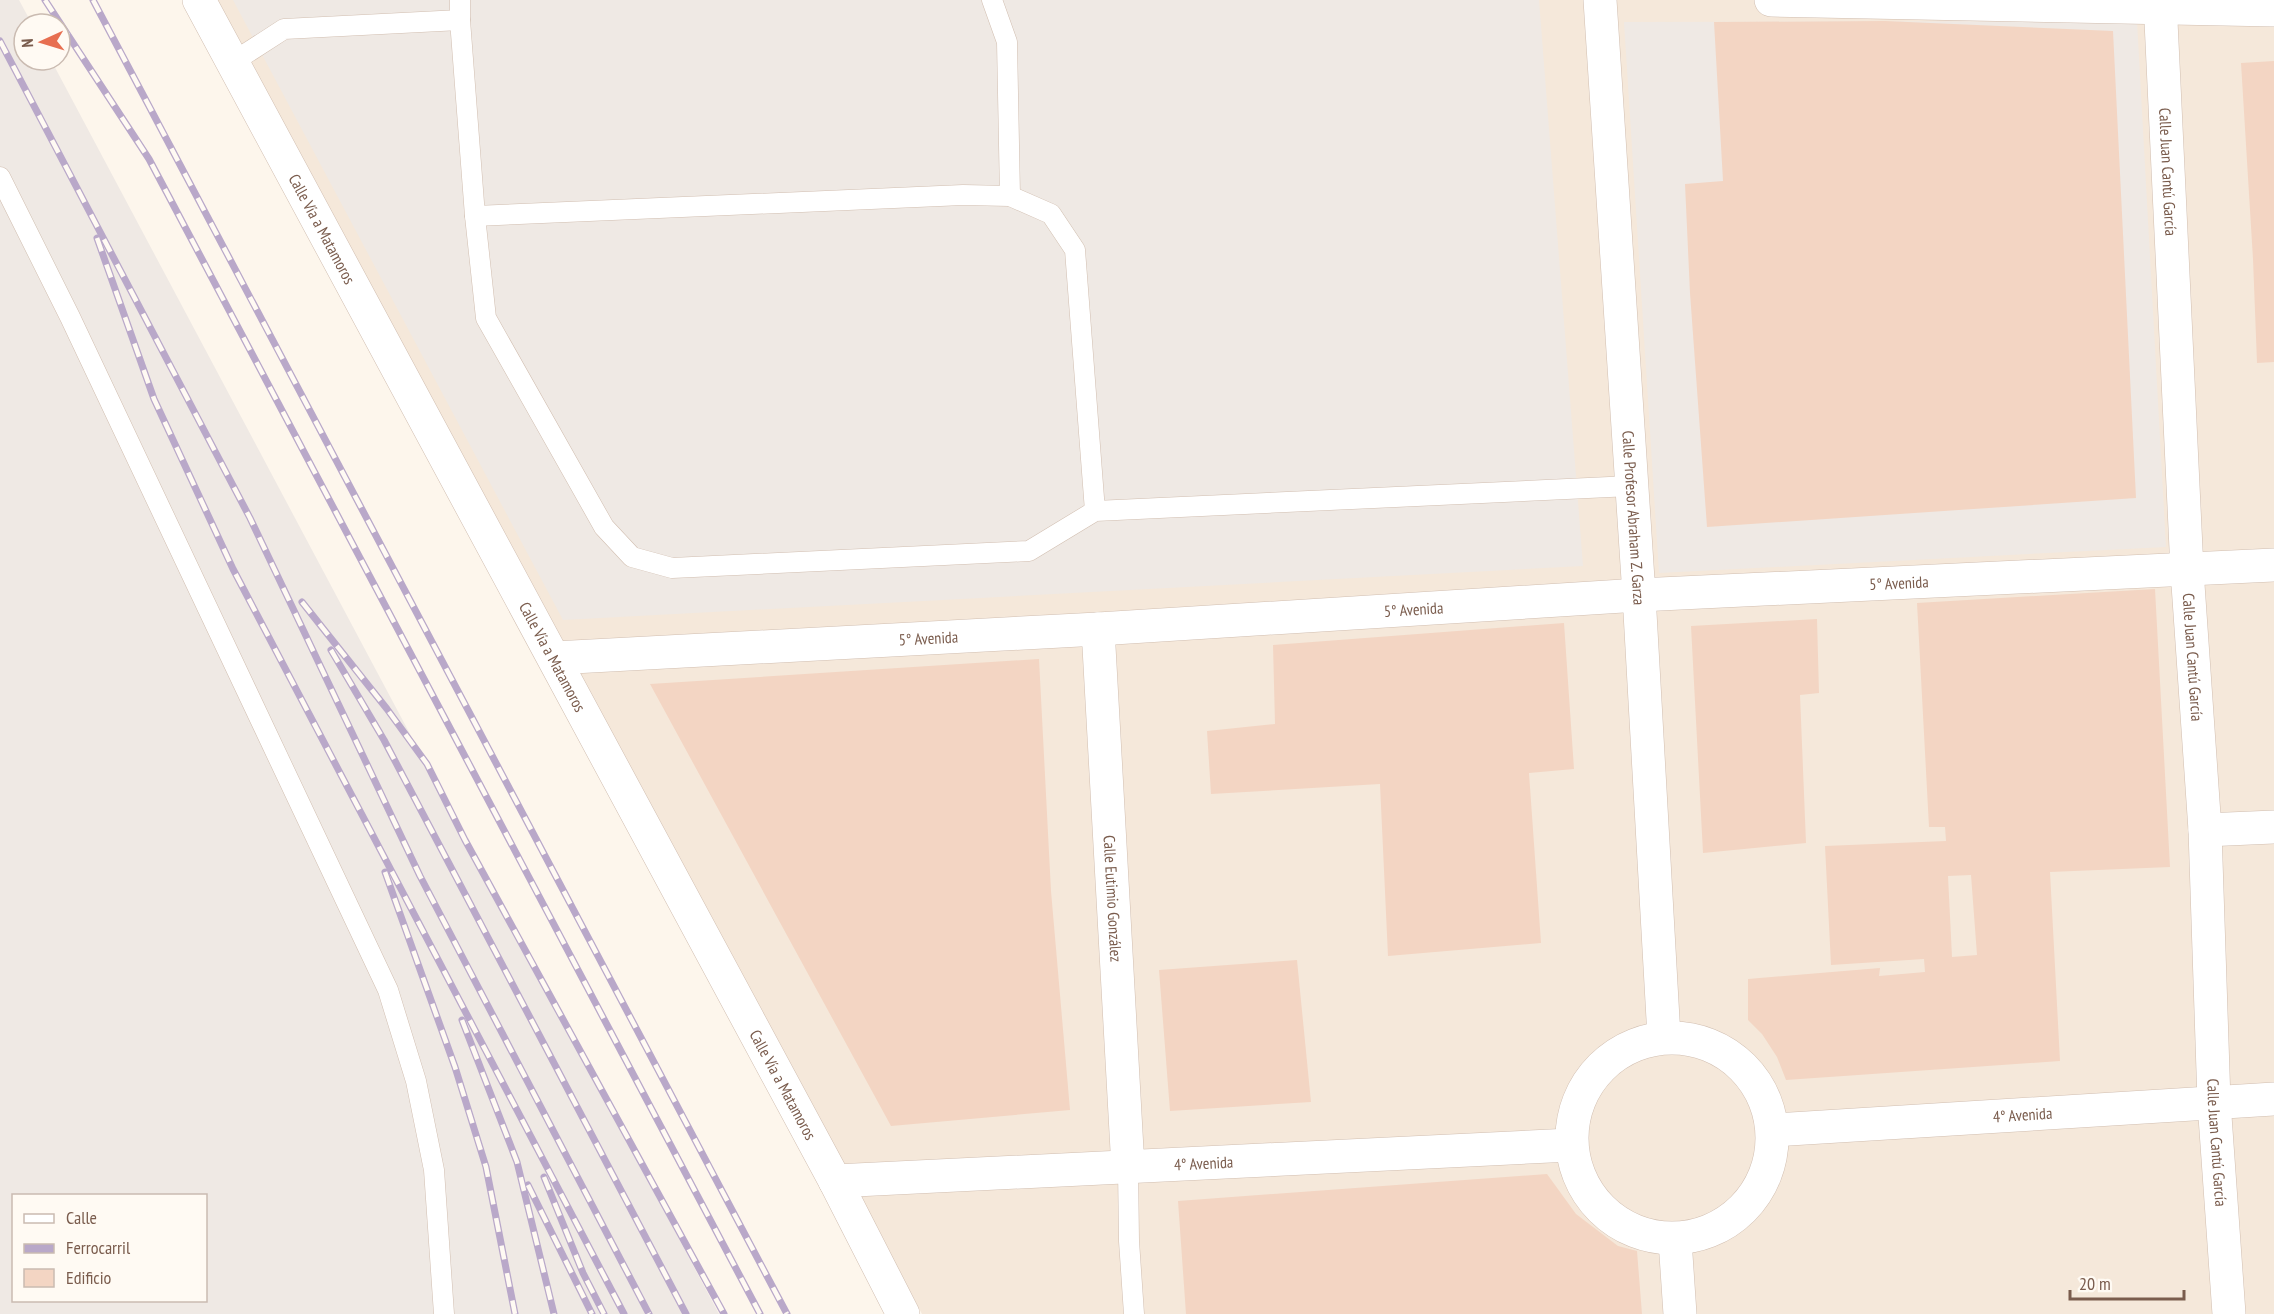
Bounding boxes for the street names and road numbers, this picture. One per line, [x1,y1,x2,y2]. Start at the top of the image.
street label: Calle Juan Cantú García [2155,107,2181,236]
street label: Calle Vía a Matamoros [285,170,360,287]
street label: Calle Profesor Abraham Z. Garza [1618,430,1650,606]
street label: 5° Avenida [1869,571,1929,594]
street label: Calle Juan Cantú García [2179,592,2207,722]
street label: 5° Avenida [1383,597,1444,621]
street label: Calle Vía a Matamoros [515,598,590,715]
street label: 5° Avenida [898,626,959,650]
street label: Calle Eutimio González [1099,835,1127,963]
street label: Calle Vía a Matamoros [745,1026,821,1143]
street label: Calle Juan Cantú García [2203,1078,2231,1207]
street label: 4° Avenida [1992,1103,2053,1126]
street label: 4° Avenida [1173,1152,1234,1174]

